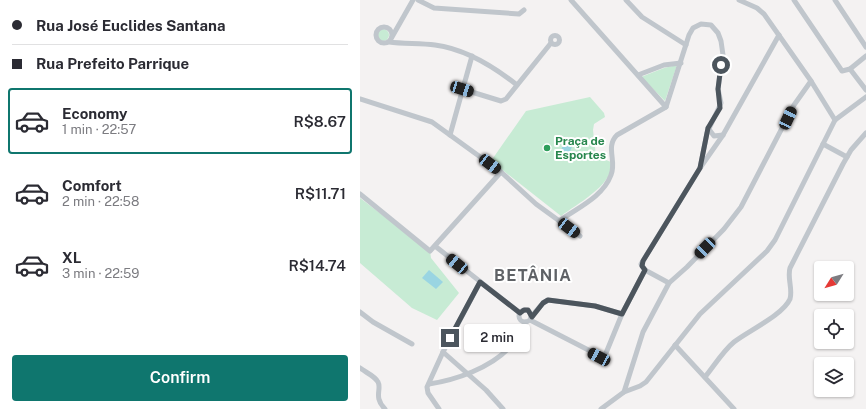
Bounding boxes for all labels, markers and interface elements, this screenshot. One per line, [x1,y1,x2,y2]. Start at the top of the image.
text: Rua José Euclides Santana [36,17,225,34]
text: Rua Prefeito Parrique [36,55,189,72]
route start [712,56,730,74]
car [449,80,475,98]
icon: car [14,103,50,139]
text: Economy [62,105,127,122]
car [777,105,799,131]
text: R$8.67 [293,113,346,130]
text: 1 min · 22:57 [62,122,136,137]
place label: Praça de Esportes [555,134,606,162]
marker: Praça de Esportes [542,143,552,153]
car [477,152,503,176]
icon: car [14,175,50,211]
text: Comfort [62,177,122,194]
text: R$11.71 [295,185,346,202]
text: 2 min · 22:58 [62,194,139,209]
car [556,216,582,240]
car [692,235,718,261]
icon: car [14,247,50,283]
text: XL [62,249,81,266]
car [444,252,470,276]
text: R$14.74 [288,257,346,274]
north arrow [814,261,854,301]
map controls [814,261,854,397]
district label: BETÂNIA [494,265,572,285]
text: 3 min · 22:59 [62,266,140,281]
button: locate [814,309,854,349]
callout: 2 min [464,324,530,352]
route end [441,329,459,347]
text: 2 min [480,330,514,345]
car [586,346,612,368]
button: Confirm [12,355,348,401]
button: layers [814,357,854,397]

